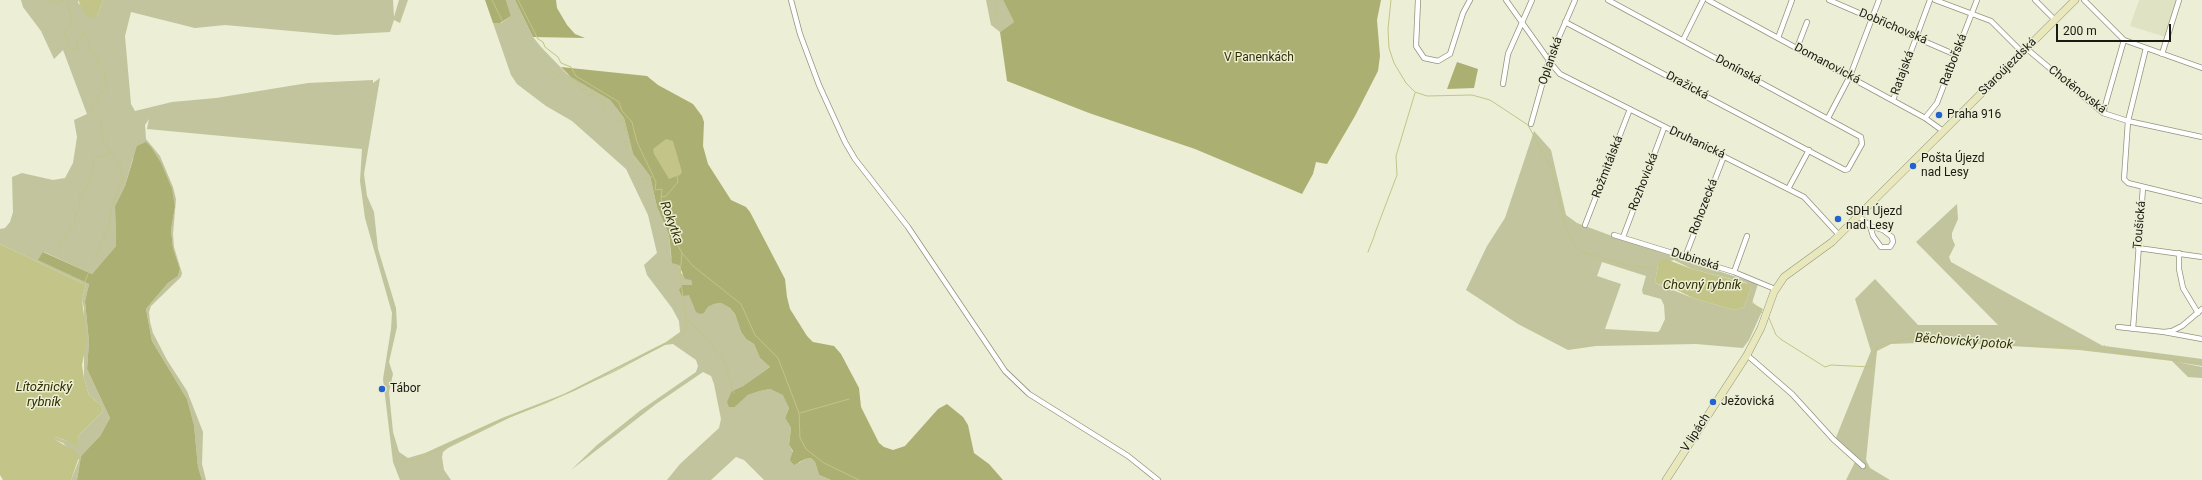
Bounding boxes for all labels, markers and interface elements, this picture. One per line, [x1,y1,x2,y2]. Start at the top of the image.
street label: Dobřichovská [1857,6,1929,48]
scale bar [2058,16,2173,42]
text: 200 m [2063,24,2097,38]
street label: Ratbořská [1938,32,1970,88]
street label: Oplanská [1536,35,1566,87]
street label: Staroújezdská [1976,35,2040,99]
street label: Domanovická [1791,41,1863,87]
street label: Ratajská [1888,49,1918,97]
park label: V Panenkách [1224,51,1294,65]
street label: Donínská [1713,52,1763,88]
street label: Chotěnovská [2045,63,2109,117]
street label: Dražická [1663,69,1711,103]
place label: Praha 916 [1947,108,2001,122]
marker: Praha 916 [1934,110,1944,120]
street label: Druhanická [1667,124,1727,162]
street label: Rožmitálská [1590,134,1626,200]
street label: Rozhovická [1626,151,1662,213]
place label: Pošta Újezd nad Lesy [1921,152,1985,180]
marker: Pošta Újezd nad Lesy [1908,161,1918,171]
street label: Rohozecká [1687,177,1721,237]
water label: Rokytka [656,199,686,247]
street label: Toušická [2131,200,2149,250]
place label: SDH Újezd nad Lesy [1846,205,1902,233]
marker: SDH Újezd nad Lesy [1833,214,1843,224]
street label: Dubinská [1669,246,1721,274]
water label: Chovný rybník [1663,278,1741,294]
water label: Běchovický potok [1914,331,2014,353]
water label: Lítožnický rybník [16,380,72,411]
place label: Tábor [390,382,421,396]
marker: Tábor [377,384,387,394]
place label: Ježovická [1721,395,1774,409]
marker: Ježovická [1708,397,1718,407]
street label: V lipách [1678,411,1714,455]

